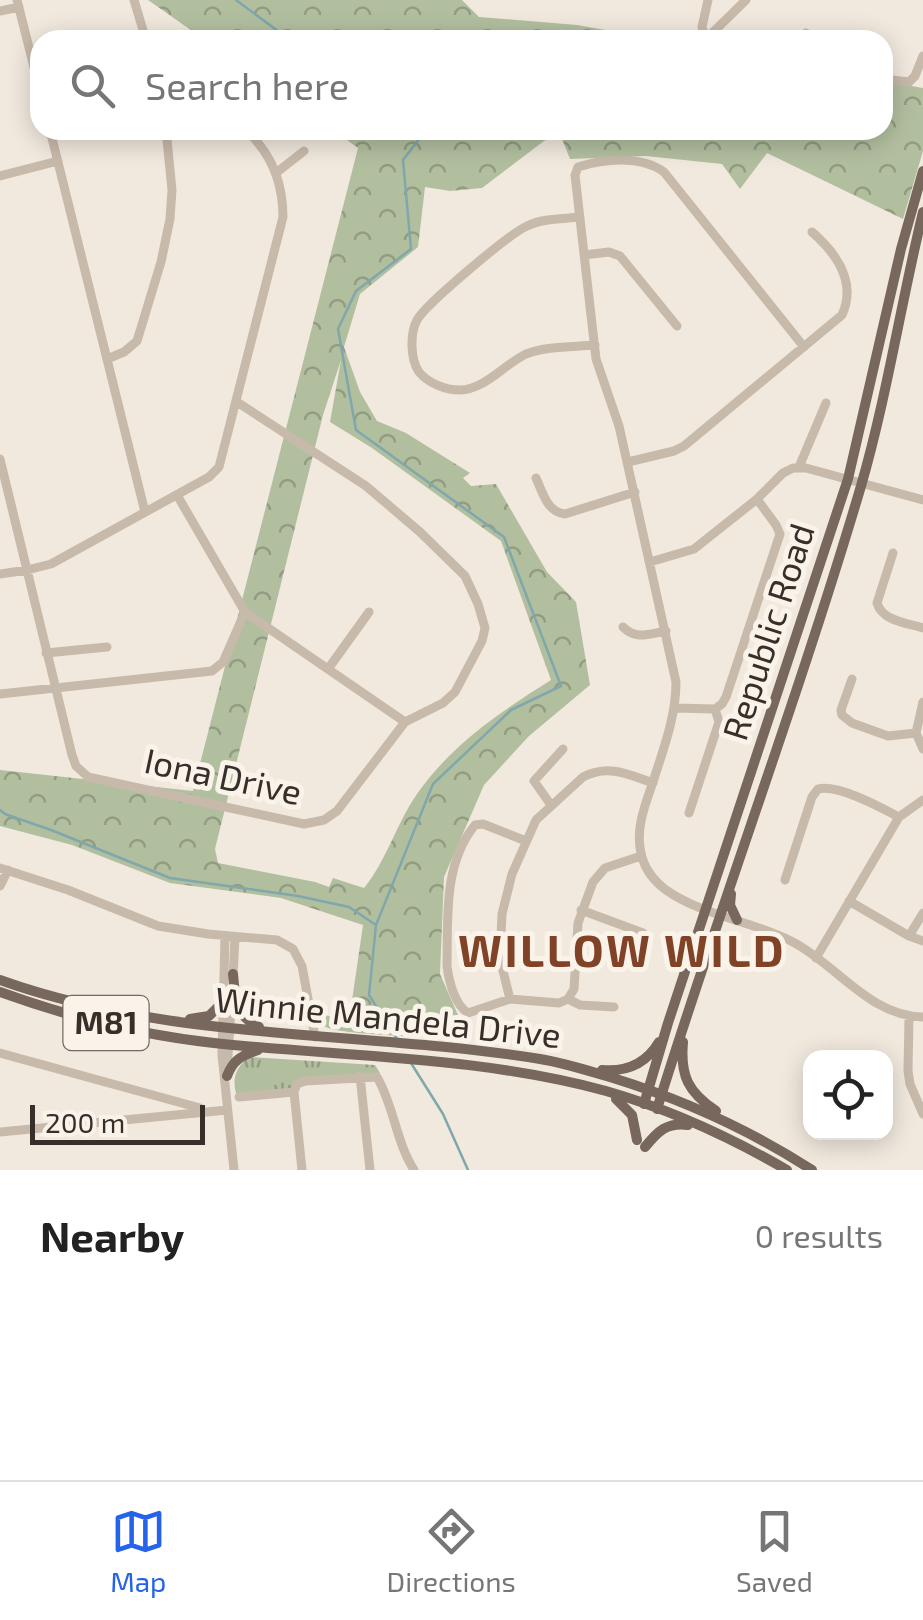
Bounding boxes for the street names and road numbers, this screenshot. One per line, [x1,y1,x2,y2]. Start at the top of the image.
street label: Republic Road [712,518,822,745]
street label: Iona Drive [141,738,306,812]
street label: Winnie Mandela Drive [213,977,563,1055]
road number: M81 [64,996,148,1050]

